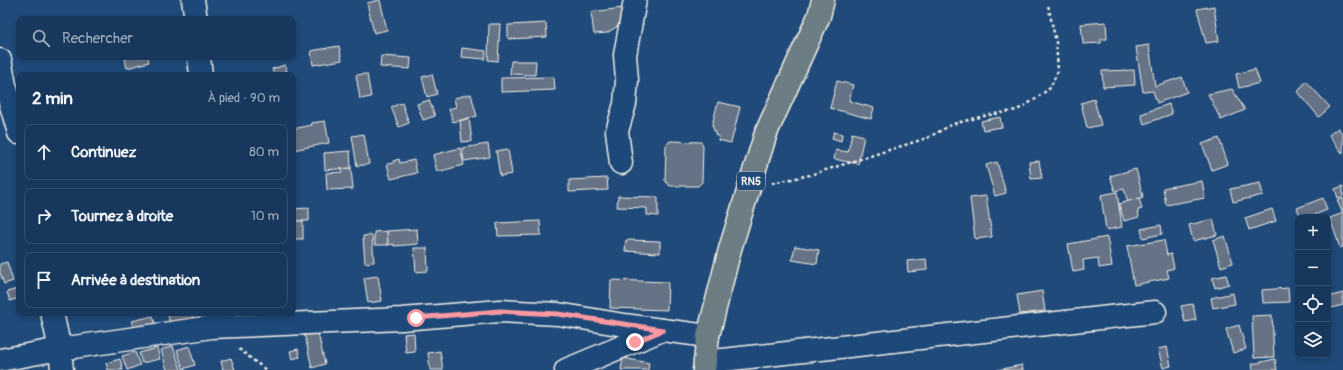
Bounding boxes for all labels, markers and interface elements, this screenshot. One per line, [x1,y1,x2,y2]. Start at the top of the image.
search box [16,16,296,60]
icon: search [30,27,52,49]
text: Rechercher [62,29,133,48]
text: 2 min [32,88,73,109]
text: À pied · 90 m [207,90,280,106]
icon: ahead [33,141,55,163]
text: Continuez [71,143,136,162]
text: 80 m [249,144,279,160]
road number: RN5 [737,172,765,190]
icon: right [33,205,55,227]
text: Tournez à droite [71,207,173,226]
text: 10 m [251,208,279,224]
map controls [1295,214,1331,358]
button: + [1295,214,1331,250]
button: − [1295,250,1331,286]
icon: arrive [33,269,55,291]
text: Arrivée à destination [71,271,200,290]
button: locate [1295,286,1331,322]
route start [407,309,425,327]
button: layers [1295,322,1331,358]
route end [626,333,644,351]

